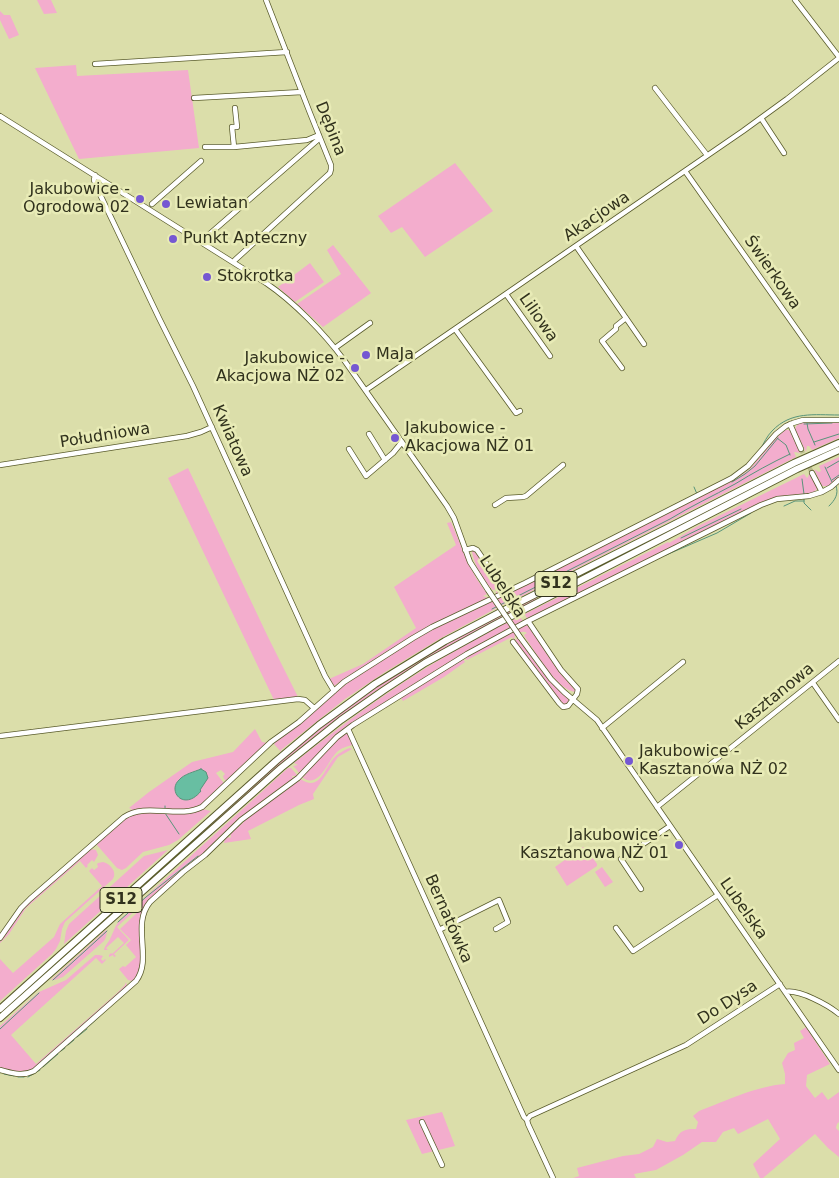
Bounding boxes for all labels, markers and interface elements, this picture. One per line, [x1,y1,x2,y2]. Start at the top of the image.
street label: Dębina [310,99,350,159]
place label: Jakubowice - Ogrodowa 02 [23,180,130,218]
street label: Akacjowa [560,188,634,246]
marker: Jakubowice - Ogrodowa 02 [134,193,146,205]
place label: Lewiatan [176,194,248,214]
marker: Lewiatan [160,198,172,210]
place label: Punkt Apteczny [183,229,307,249]
street label: Świerkowa [740,232,804,314]
marker: Punkt Apteczny [167,233,179,245]
place label: Stokrotka [217,267,294,287]
marker: Stokrotka [201,271,213,283]
street label: Liliowa [514,290,562,346]
place label: MaJa [376,345,414,365]
place label: Jakubowice - Akacjowa NŻ 02 [216,349,345,387]
marker: MaJa [360,349,372,361]
marker: Jakubowice - Akacjowa NŻ 02 [349,362,361,374]
street label: Kwiatowa [208,402,256,480]
street label: Południowa [59,419,151,453]
place label: Jakubowice - Akacjowa NŻ 01 [405,419,534,457]
marker: Jakubowice - Akacjowa NŻ 01 [389,432,401,444]
street label: Lubelska [475,552,529,622]
road number: S12 [535,572,577,596]
street label: Kasztanowa [732,659,818,735]
place label: Jakubowice - Kasztanowa NŻ 02 [639,742,788,780]
marker: Jakubowice - Kasztanowa NŻ 02 [623,755,635,767]
place label: Jakubowice - Kasztanowa NŻ 01 [520,826,669,864]
marker: Jakubowice - Kasztanowa NŻ 01 [673,839,685,851]
street label: Bernatówka [420,872,476,966]
street label: Lubelska [715,875,771,943]
road number: S12 [100,888,142,912]
street label: Do Dysa [695,977,761,1029]

